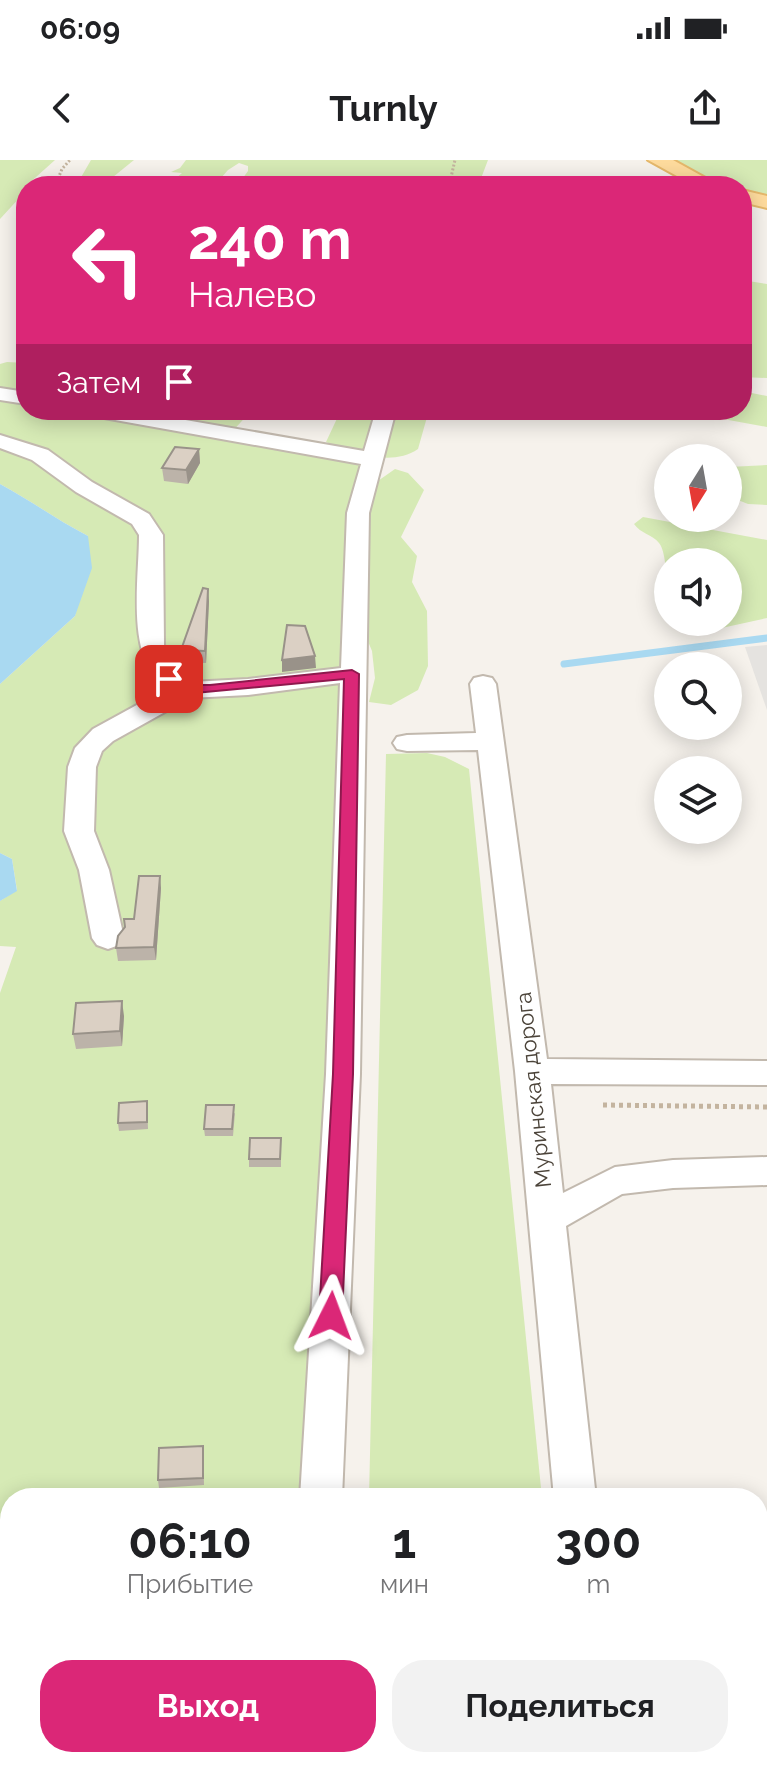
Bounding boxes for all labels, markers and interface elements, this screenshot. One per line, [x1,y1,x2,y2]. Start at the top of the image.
text: 06:09 [40,11,120,46]
icon: back [40,86,84,130]
icon: share [683,86,727,130]
text: Turnly [329,87,438,129]
text: 240 m [188,206,352,272]
icon: left [56,208,160,312]
text: Налево [188,273,316,315]
icon: arrive [157,360,201,404]
text: Затем [56,365,141,400]
north arrow [654,444,742,532]
map controls [654,444,742,844]
button: sound [654,548,742,636]
pin [135,645,203,713]
button: search [654,652,742,740]
icon: arrive [147,657,191,701]
button: layers [654,756,742,844]
street label: Муринская дорога [510,991,556,1189]
position arrow [289,1274,373,1358]
text: 06:10 [128,1513,252,1569]
text: 1 [393,1513,416,1569]
text: 300 [556,1513,641,1569]
text: Прибытие [127,1569,253,1599]
text: мин [380,1569,429,1599]
text: m [586,1569,610,1599]
button: Выход [40,1660,376,1752]
button: Поделиться [392,1660,728,1752]

